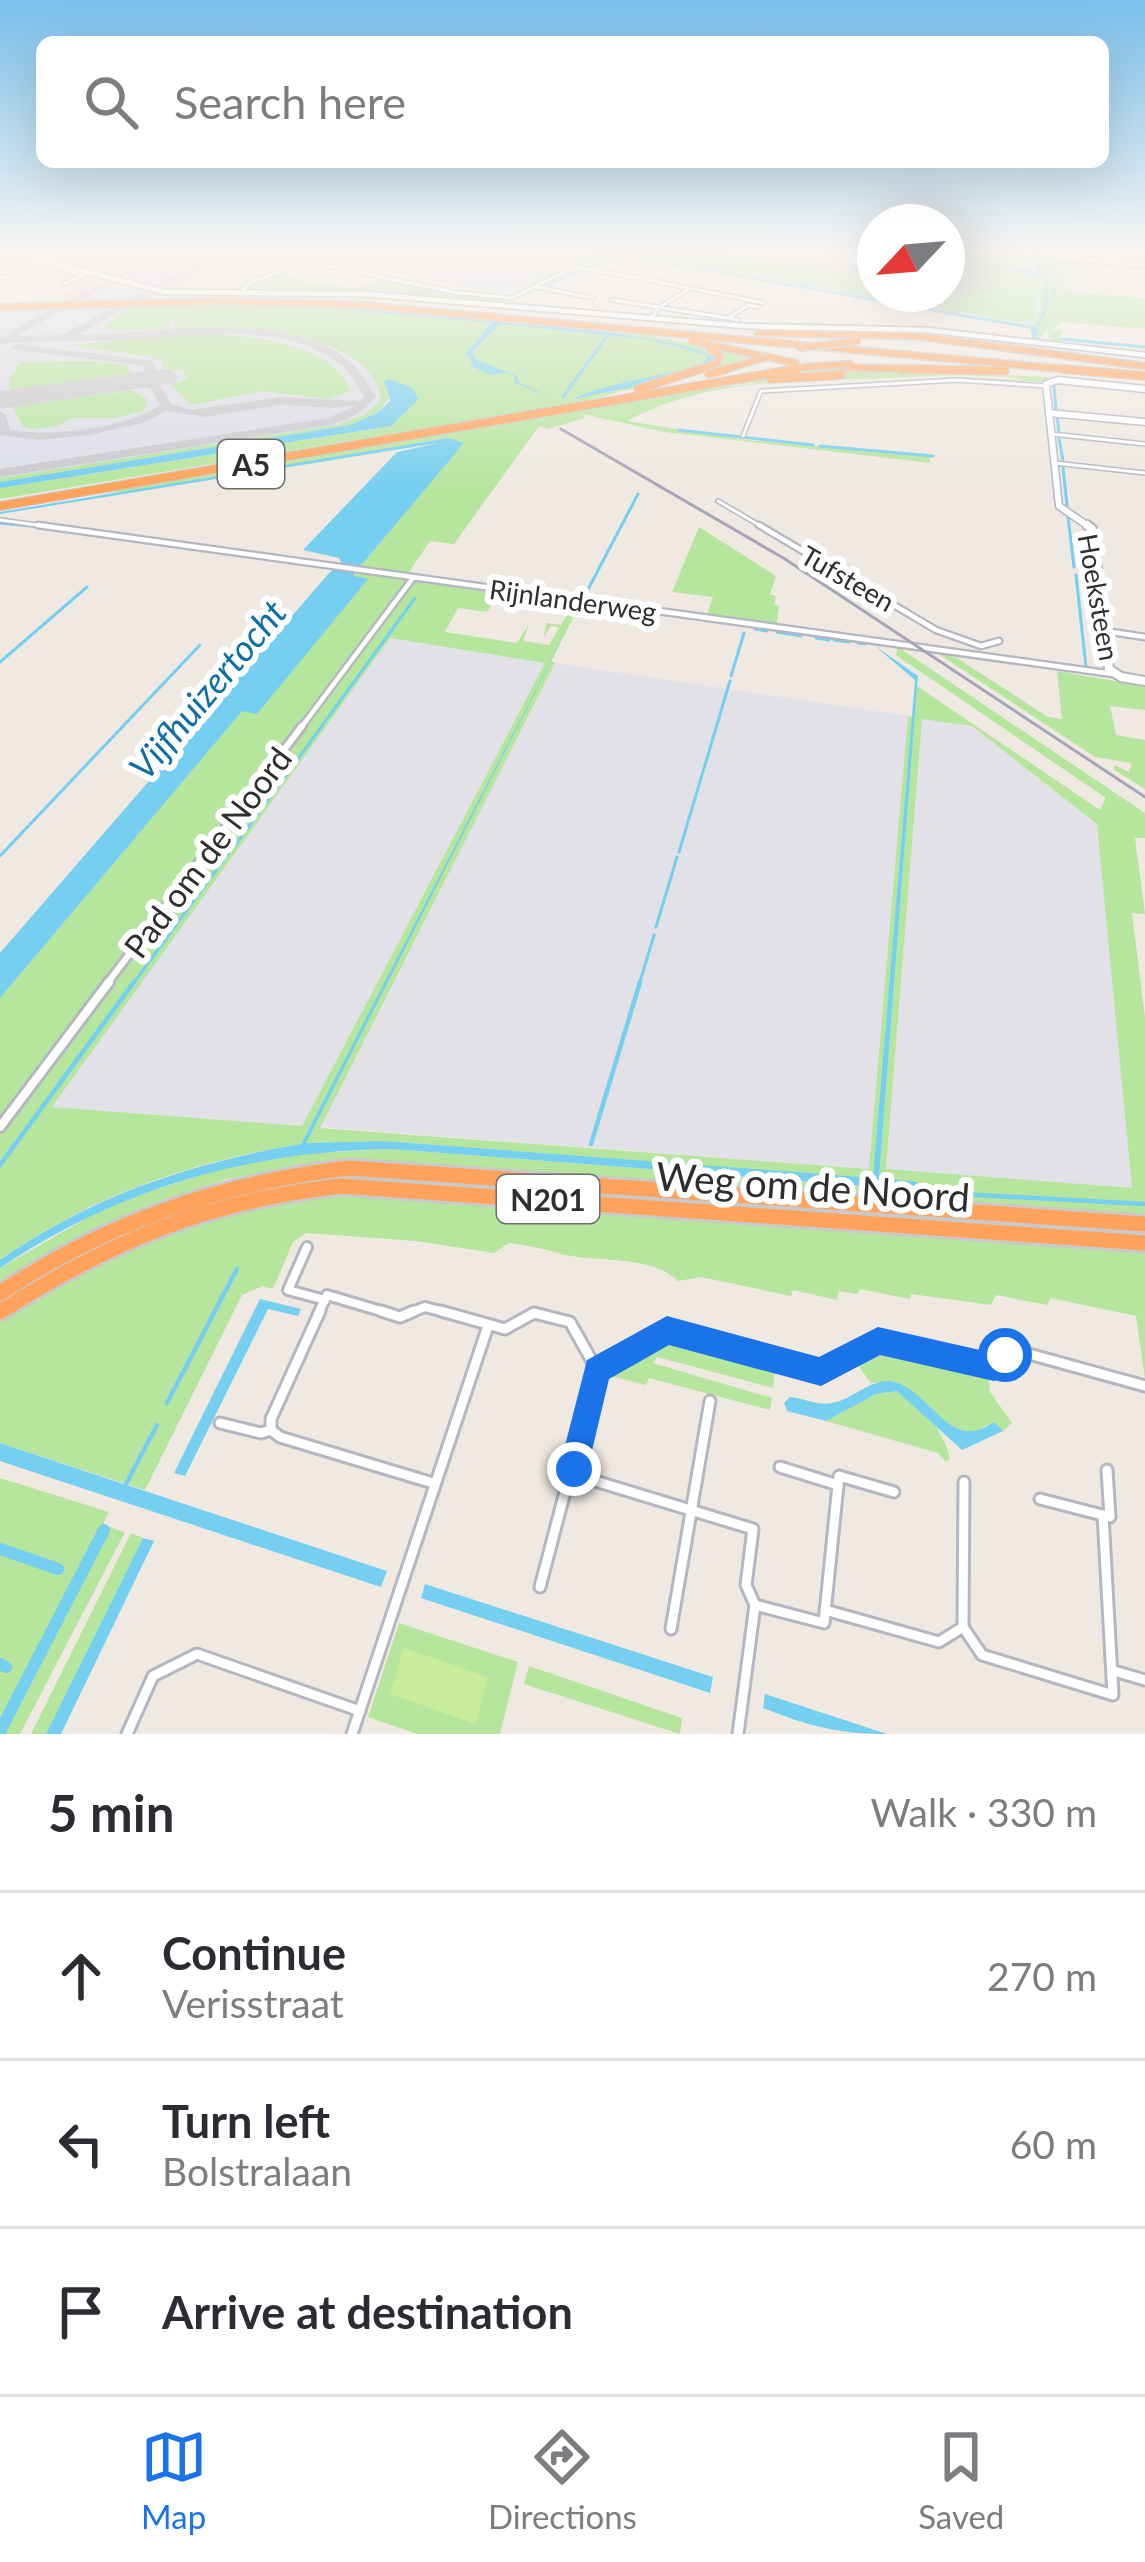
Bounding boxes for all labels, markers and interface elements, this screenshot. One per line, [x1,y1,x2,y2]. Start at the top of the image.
search box [36,36,1109,168]
icon: search [78,69,144,135]
text: Search here [174,75,406,129]
north arrow [857,204,965,312]
road number: A5 [218,440,284,488]
street label: Hoeksteen [1072,531,1126,663]
street label: Tufsteen [795,538,901,618]
street label: Rijnlanderweg [487,572,659,628]
water label: Vijfhuizertocht [119,590,295,788]
street label: Pad om de Noord [115,739,299,965]
street label: Weg om de Noord [655,1152,971,1220]
road number: N201 [497,1175,599,1223]
route start [978,1328,1032,1382]
route end [547,1442,601,1496]
text: 5 min [48,1782,174,1843]
text: Walk · 330 m [870,1789,1097,1835]
text: Continue [162,1926,346,1980]
icon: ahead [48,1943,114,2009]
text: 270 m [987,1953,1097,1999]
text: Verisstraat [162,1980,344,2026]
text: Turn left [162,2094,330,2148]
icon: left [48,2111,114,2177]
text: 60 m [1010,2121,1097,2167]
text: Bolstralaan [162,2148,352,2194]
icon: arrive [48,2279,114,2345]
text: Arrive at destination [162,2285,573,2339]
tab: Map [141,2424,207,2536]
tab: Directions [488,2424,637,2536]
tab: Saved [918,2424,1004,2536]

